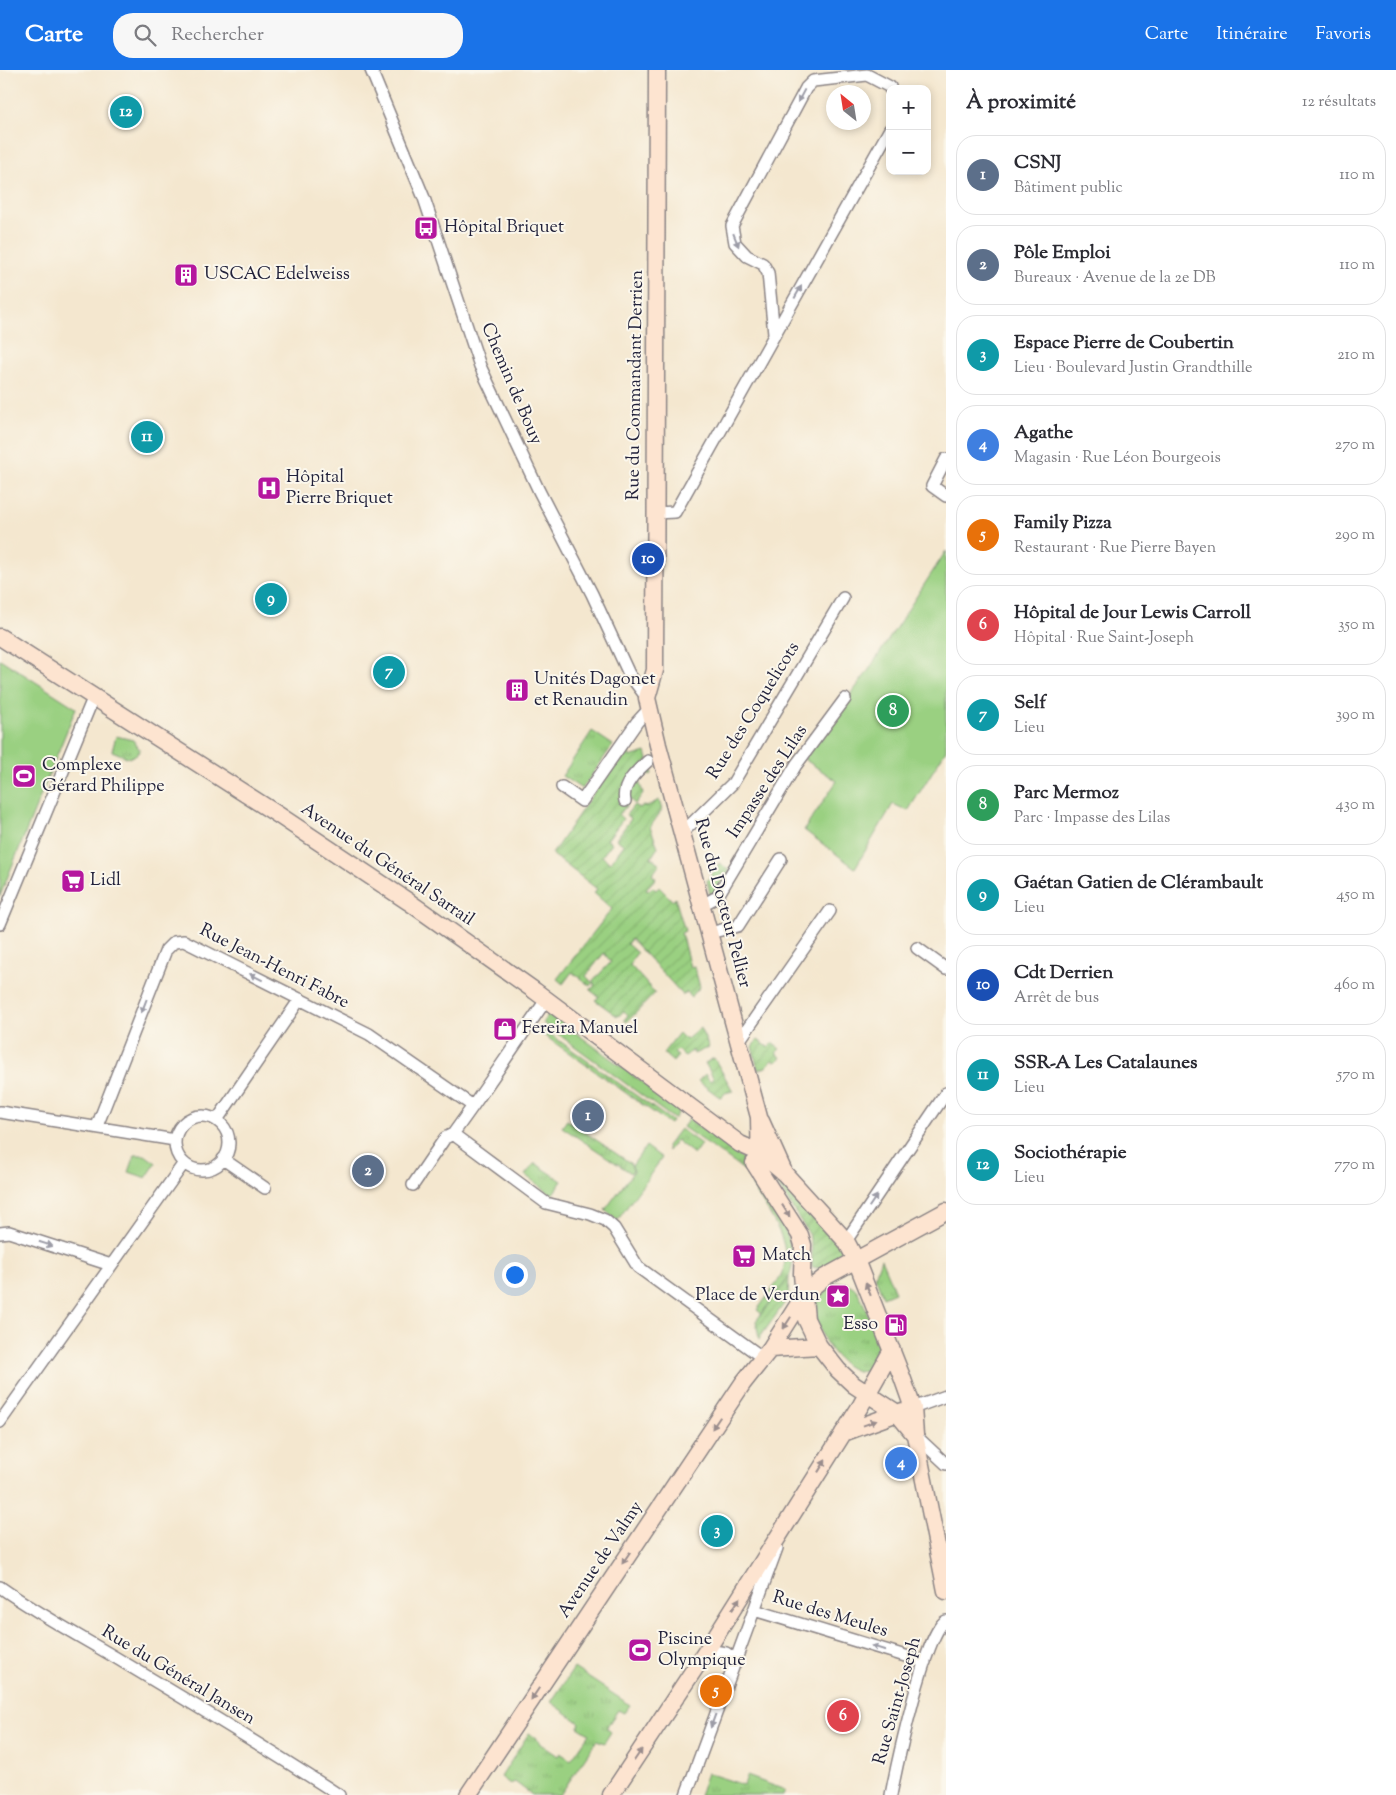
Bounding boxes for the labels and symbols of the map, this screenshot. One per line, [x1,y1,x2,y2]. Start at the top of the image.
north arrow [826,85,871,130]
one-way arrow [797,89,806,103]
pin: 12 [110,93,142,131]
bus stop icon: Hôpital Briquet [413,215,439,241]
place label: Hôpital Briquet [444,215,564,241]
one-way arrow [732,233,740,248]
building icon: USCAC Edelweiss [173,262,199,288]
place label: USCAC Edelweiss [204,262,350,288]
street label: Rue du Commandant Derrien [621,269,651,501]
one-way arrow [793,285,802,298]
street label: Chemin de Bouy [474,319,548,449]
pin: 11 [131,418,163,456]
place label: Hôpital Pierre Briquet [286,465,393,512]
hospital icon: Hôpital Pierre Briquet [256,475,282,501]
pin: 10 [632,540,664,578]
pin: 9 [255,580,287,618]
street label: Rue des Coquelicots [701,637,807,785]
pin: 7 [373,653,405,691]
place label: Unités Dagonet et Renaudin [534,667,656,714]
building icon: Unités Dagonet et Renaudin [504,677,530,703]
pin: 8 [877,692,909,730]
street label: Impasse des Lilas [721,720,815,844]
place label: Complexe Gérard Philippe [42,753,165,800]
sports icon: Complexe Gérard Philippe [11,763,37,789]
street label: Avenue du Général Sarrail [295,797,479,933]
street label: Rue du Docteur Pellier [687,815,757,991]
supermarket icon: Lidl [60,868,86,894]
place label: Lidl [90,868,121,894]
street label: Rue Jean-Henri Fabre [195,918,353,1016]
one-way arrow [249,973,263,981]
one-way arrow [140,999,148,1014]
shop icon: Fereira Manuel [492,1016,518,1042]
place label: Fereira Manuel [522,1016,638,1042]
pin: 1 [572,1097,604,1135]
pin: 2 [352,1152,384,1190]
one-way arrow [869,1194,878,1207]
one-way arrow [781,1205,790,1218]
one-way arrow [39,1241,54,1248]
supermarket icon: Match [731,1243,757,1269]
place label: Match [762,1243,812,1269]
your location [502,1262,528,1288]
one-way arrow [864,1281,872,1296]
place label: Place de Verdun [695,1283,820,1309]
place icon: Place de Verdun [825,1283,851,1309]
place label: Esso [843,1312,878,1338]
fuel station icon: Esso [883,1312,909,1338]
one-way arrow [782,1317,791,1330]
one-way arrow [711,1417,721,1430]
one-way arrow [863,1419,878,1427]
pin: 4 [885,1444,917,1482]
one-way arrow [818,1459,827,1473]
street label: Avenue de Valmy [552,1496,650,1624]
pin: 3 [701,1512,733,1550]
one-way arrow [621,1552,630,1565]
street label: Rue des Meules [769,1585,891,1645]
one-way arrow [731,1597,741,1610]
street label: Rue du Général Jansen [96,1620,260,1732]
place label: Piscine Olympique [658,1627,746,1674]
street label: Rue Saint-Joseph [867,1633,929,1768]
sports icon: Piscine Olympique [627,1637,653,1663]
one-way arrow [870,1643,885,1651]
pin: 5 [700,1672,732,1710]
one-way arrow [531,1687,540,1700]
pin: 6 [827,1697,859,1735]
one-way arrow [709,1714,716,1729]
one-way arrow [633,1748,643,1761]

